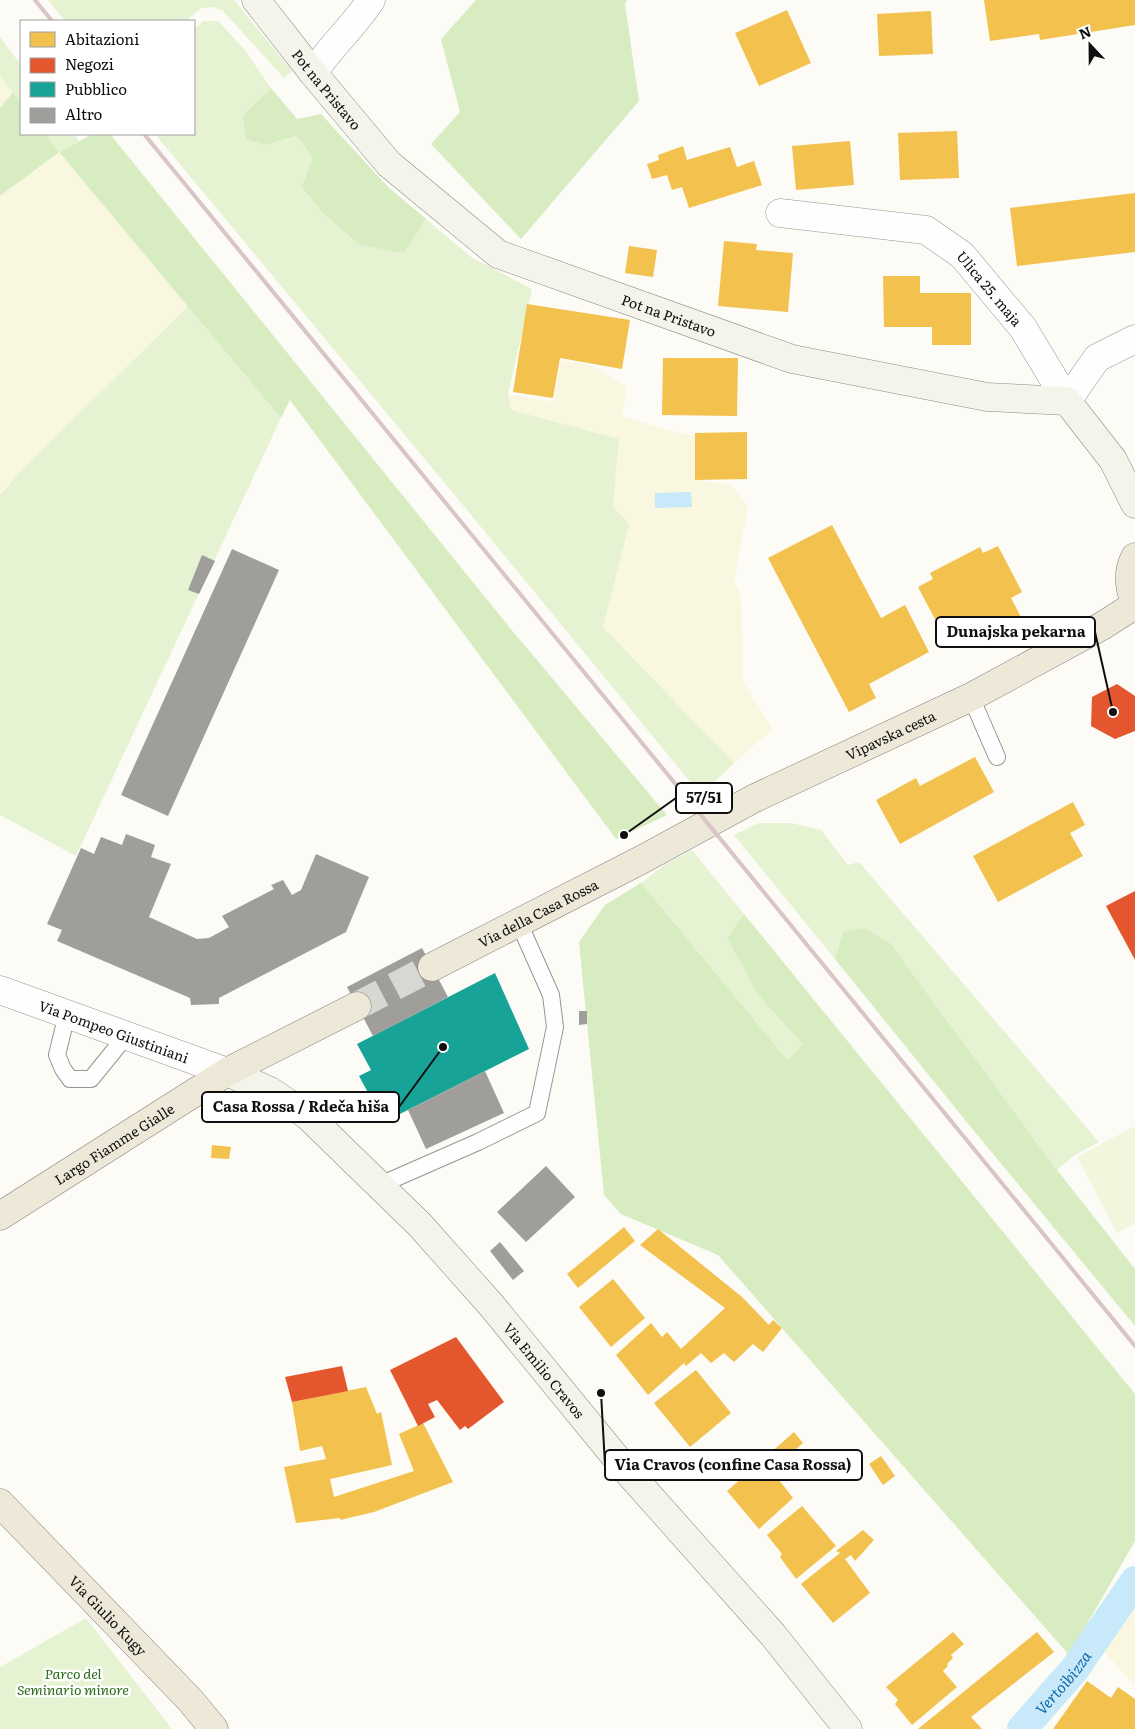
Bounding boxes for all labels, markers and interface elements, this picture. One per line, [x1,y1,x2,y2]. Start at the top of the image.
legend [20,20,195,135]
north arrow [1065,20,1115,70]
text: N [1076,20,1094,43]
text: Abitazioni [65,27,139,50]
street label: Pot na Pristavo [288,45,366,134]
text: Negozi [65,52,114,75]
text: Pubblico [65,77,127,100]
text: Altro [65,102,103,125]
street label: Ulica 25. maja [952,246,1027,330]
street label: Pot na Pristavo [619,289,719,341]
callout: Dunajska pekarna [936,617,1095,647]
text: Dunajska pekarna [946,619,1086,642]
street label: Vipavska cesta [842,705,939,764]
callout: 57/51 [676,783,732,813]
text: 57/51 [686,785,722,808]
street label: Via della Casa Rossa [475,874,602,952]
street label: Via Pompeo Giustiniani [36,995,192,1067]
callout: Casa Rossa / Rdeča hiša [202,1092,399,1122]
text: Casa Rossa / Rdeča hiša [213,1094,390,1117]
street label: Largo Fiamme Gialle [50,1098,178,1189]
street label: Via Emilio Cravos [499,1318,590,1422]
callout: Via Cravos (confine Casa Rossa) [605,1450,862,1480]
text: Via Cravos (confine Casa Rossa) [615,1452,851,1475]
street label: Via Giulio Kugy [65,1571,152,1660]
water label: Vertoibizza [1029,1645,1096,1719]
park label: Parco del Seminario minore [17,1663,129,1699]

